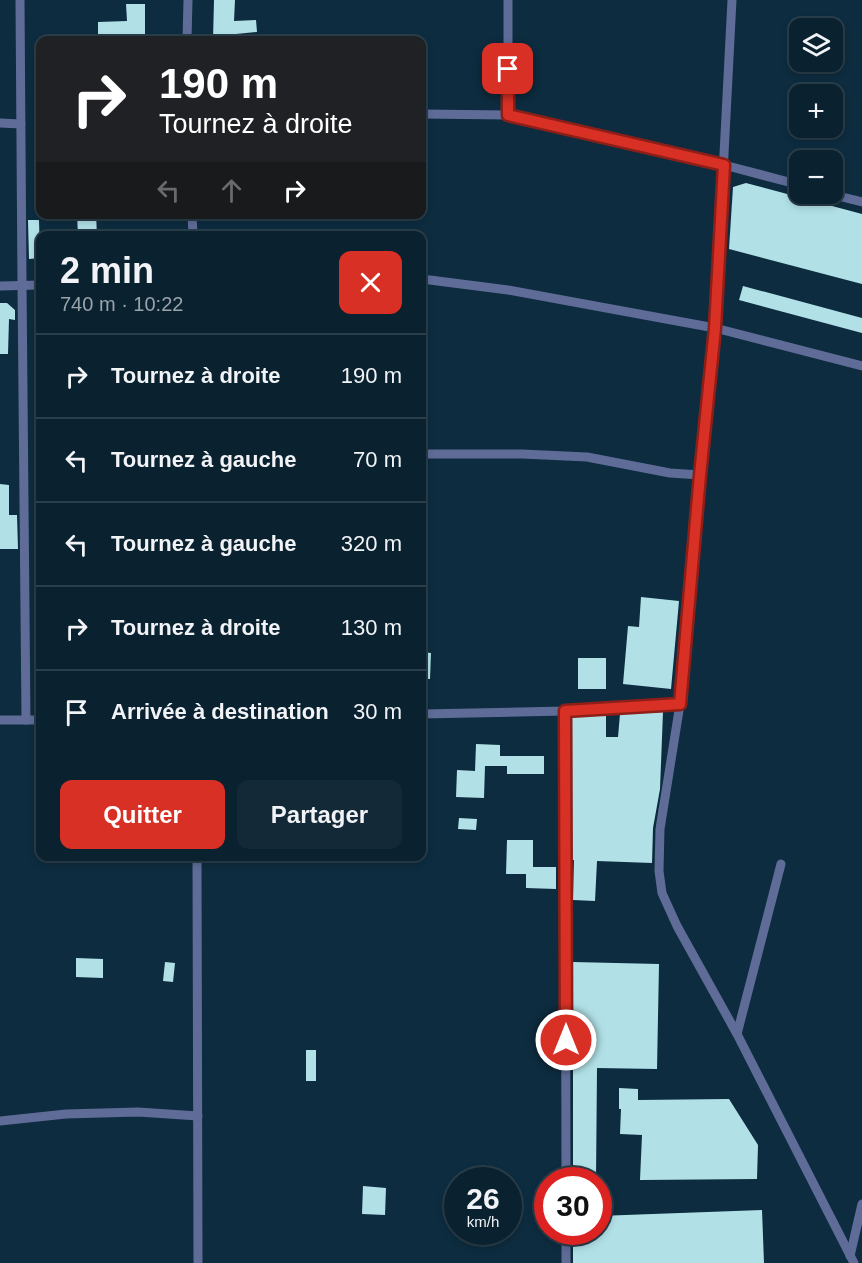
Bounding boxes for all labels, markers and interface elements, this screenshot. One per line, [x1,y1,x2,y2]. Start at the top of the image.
map controls [789,18,843,204]
button: layers [789,18,843,72]
pin [482,43,533,94]
icon: arrive [491,52,524,85]
icon: right [60,60,138,138]
text: 190 m [159,60,278,107]
button: + [789,84,843,138]
text: Tournez à droite [159,109,353,139]
button: − [789,150,843,204]
icon: left [152,174,185,207]
icon: ahead [215,174,248,207]
icon: right [278,174,311,207]
text: 2 min [60,250,154,291]
button: close [339,251,402,314]
text: 740 m · 10:22 [60,293,183,315]
icon: right [60,360,93,393]
text: Tournez à droite [111,363,281,388]
text: 190 m [341,363,402,388]
icon: left [60,444,93,477]
text: Tournez à gauche [111,447,296,472]
text: 70 m [353,447,402,472]
icon: left [60,528,93,561]
text: Tournez à gauche [111,531,296,556]
text: 320 m [341,531,402,556]
icon: right [60,612,93,645]
text: Tournez à droite [111,615,281,640]
text: 130 m [341,615,402,640]
icon: arrive [60,696,93,729]
text: Arrivée à destination [111,699,329,724]
text: 30 m [353,699,402,724]
button: Quitter [60,780,225,849]
button: Partager [237,780,402,849]
position arrow [534,1008,598,1072]
speed limit sign: 30 [534,1167,612,1245]
text: 26 [466,1182,500,1215]
text: km/h [467,1213,499,1230]

